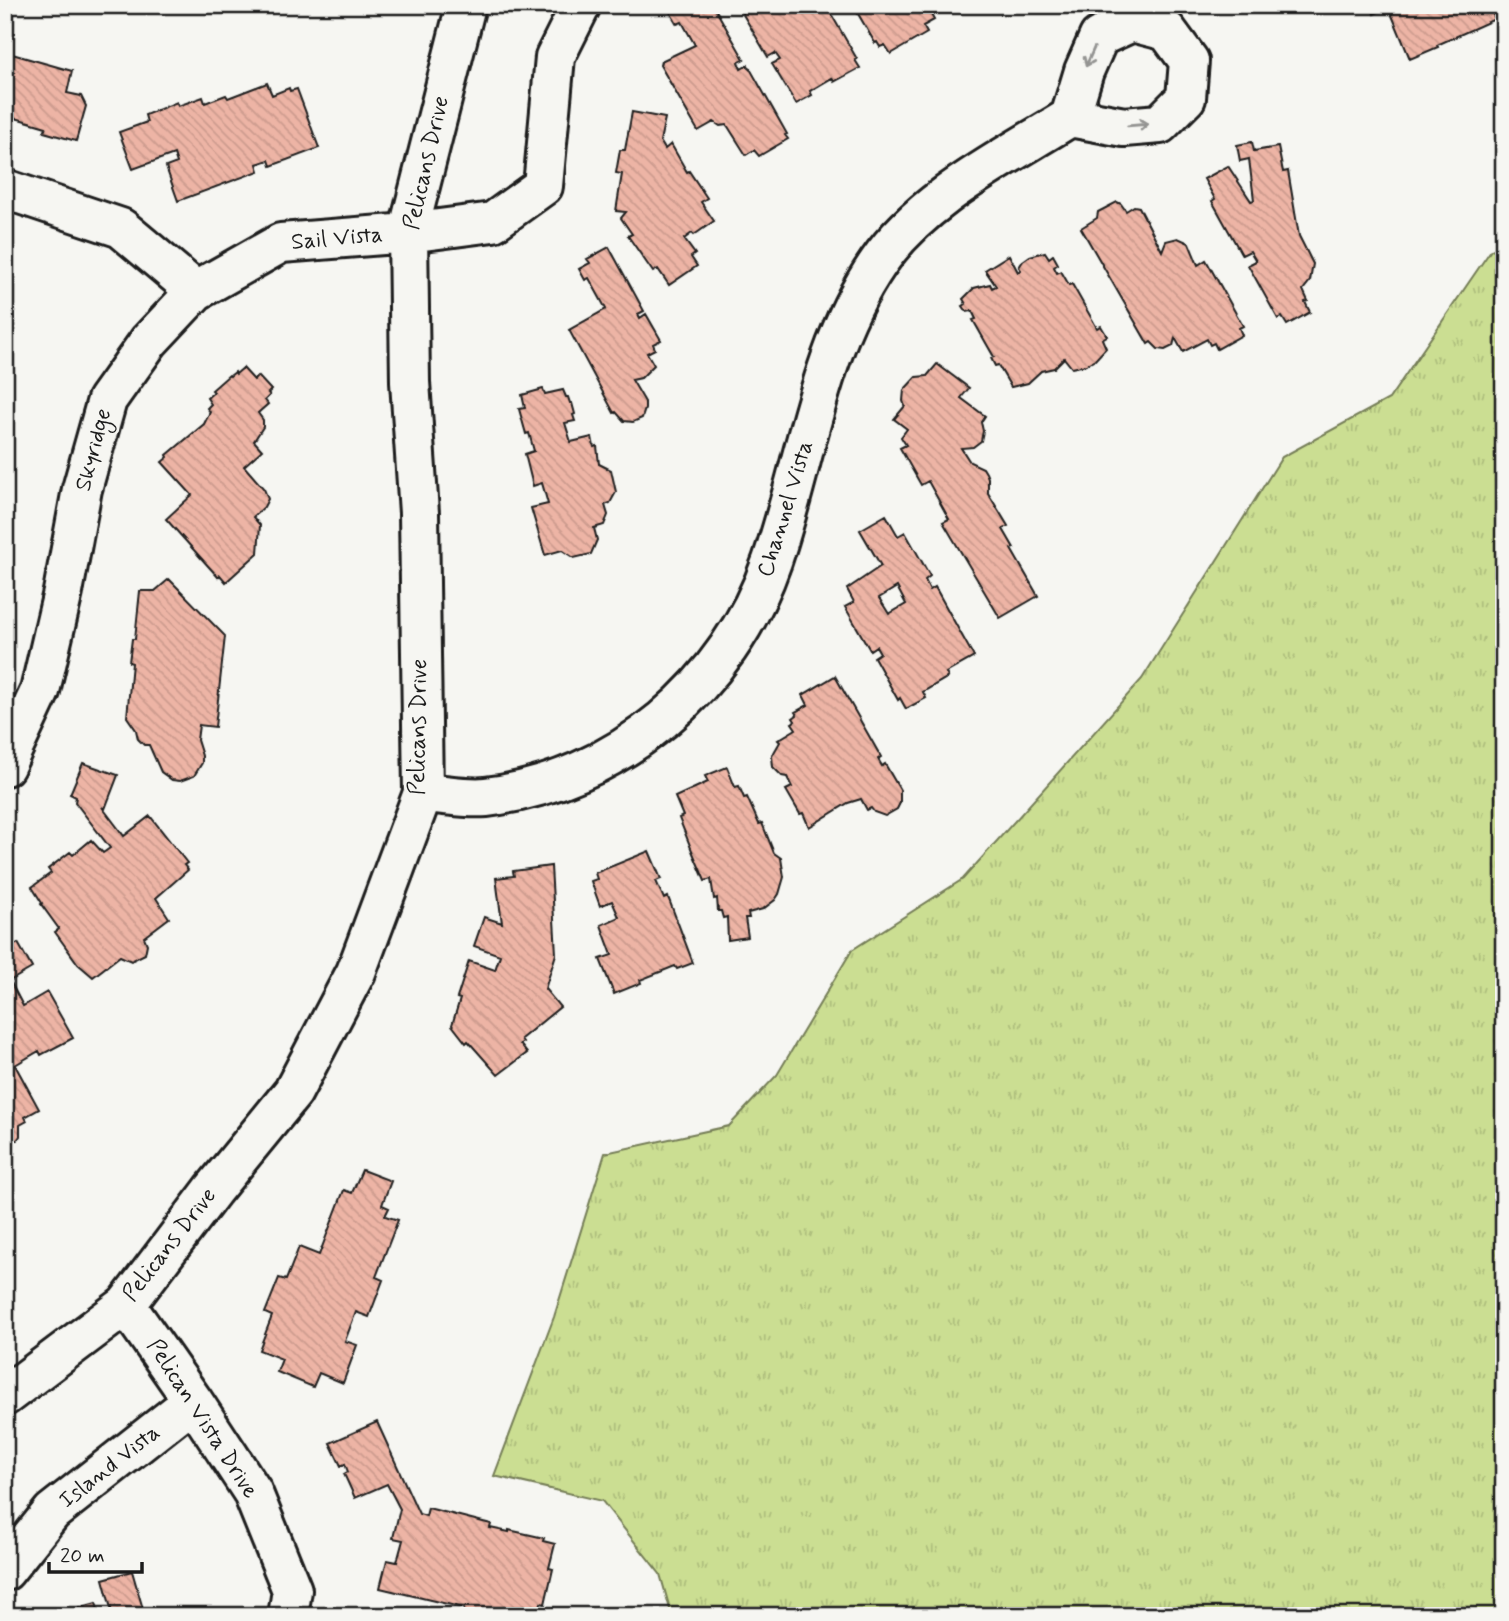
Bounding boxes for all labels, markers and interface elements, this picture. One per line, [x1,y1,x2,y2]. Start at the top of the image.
one-way arrow [1083,46,1096,67]
street label: Pelicans Drive [397,93,457,233]
one-way arrow [1126,118,1149,131]
street label: Sail Vista [290,220,384,258]
street label: Skyridge [69,405,121,495]
street label: Channel Vista [751,437,821,581]
street label: Pelicans Drive [403,659,435,795]
street label: Pelicans Drive [116,1182,224,1308]
street label: Pelican Vista Drive [139,1334,265,1505]
street label: Island Vista [53,1418,167,1516]
scale bar [49,1530,142,1574]
text: 20 m [60,1542,105,1570]

